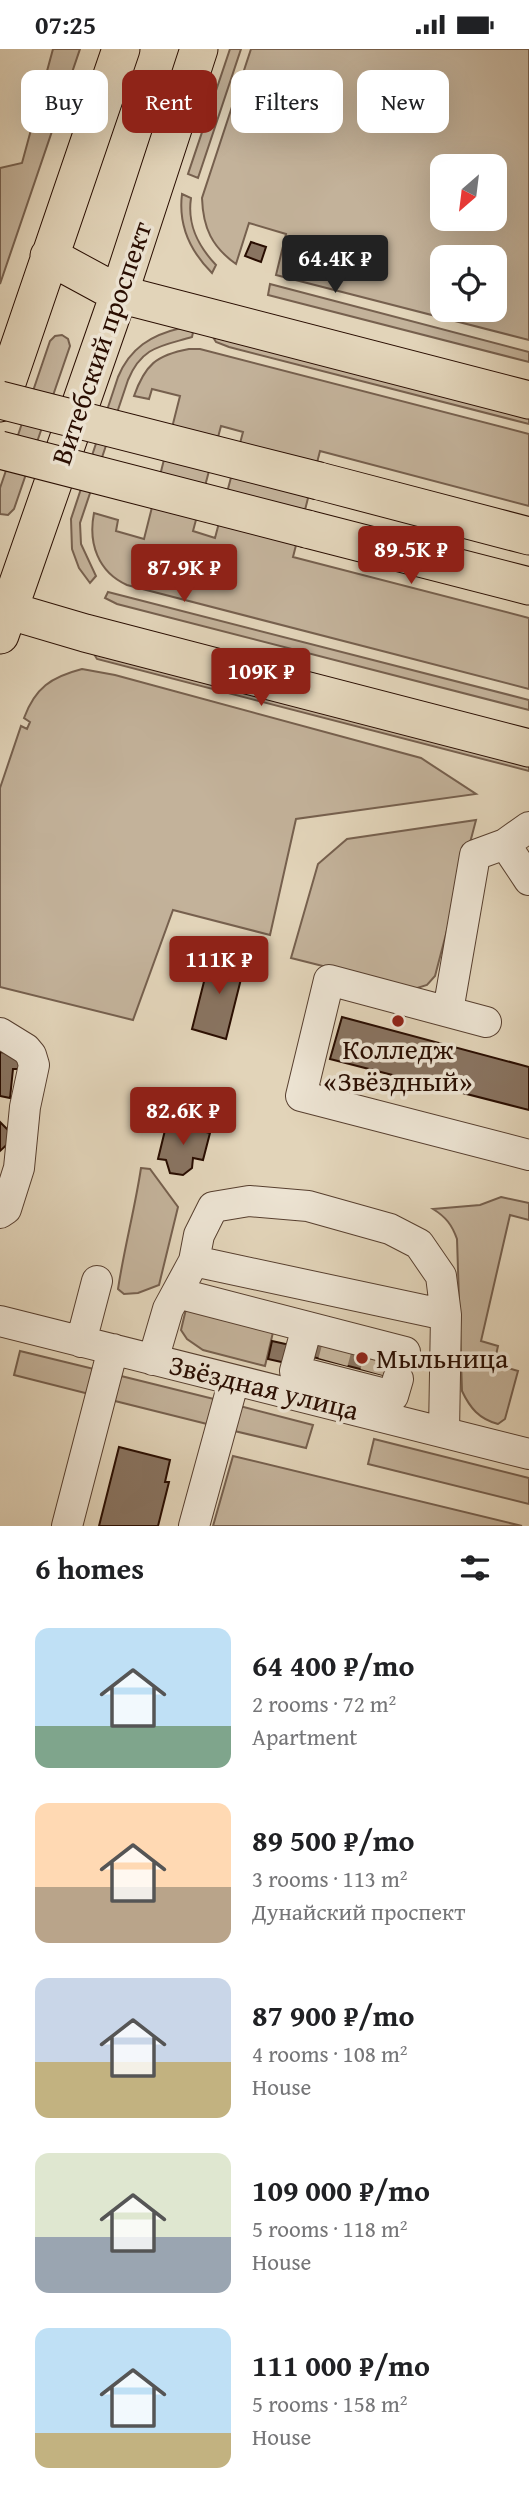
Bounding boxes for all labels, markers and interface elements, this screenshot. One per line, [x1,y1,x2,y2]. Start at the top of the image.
text: 07:25 [35,5,96,44]
chip: Buy [21,70,108,133]
chip: Rent [122,70,217,133]
chip: Filters [231,70,343,133]
chip: New [357,70,449,133]
north arrow [430,154,508,231]
map controls [430,154,507,322]
street label: Витебский проспект [40,215,162,470]
pin: 64.4K ₽ [270,236,400,295]
text: 64.4K ₽ [298,241,372,274]
button: locate [430,245,507,322]
pin: 89.5K ₽ [346,526,476,586]
text: 89.5K ₽ [374,532,448,565]
pin: 87.9K ₽ [119,545,249,604]
text: 87.9K ₽ [147,550,221,583]
pin: 109K ₽ [204,649,318,708]
text: 109K ₽ [227,654,295,687]
pin: 111K ₽ [162,937,276,996]
text: 111K ₽ [185,942,253,975]
marker: Колледж «Звёздный» [390,1013,406,1029]
place label: Колледж «Звёздный» [324,1028,472,1101]
pin: 82.6K ₽ [118,1087,248,1147]
text: 82.6K ₽ [146,1093,220,1126]
place label: Мыльница [376,1337,509,1378]
street label: Звёздная улица [165,1343,364,1430]
marker: Мыльница [354,1350,370,1366]
text: 6 homes [35,1546,144,1590]
icon: filters [456,1549,494,1587]
text: 64 400 ₽/mo [252,1643,415,1687]
icon: home [91,1656,175,1740]
text: 2 rooms · 72 m² [252,1687,396,1720]
text: Apartment [252,1720,357,1753]
text: 89 500 ₽/mo [252,1818,415,1862]
icon: home [91,1831,175,1915]
text: 3 rooms · 113 m² [252,1862,407,1895]
text: Дунайский проспект [252,1895,465,1928]
text: 87 900 ₽/mo [252,1993,415,2037]
icon: home [91,2006,175,2090]
text: 4 rooms · 108 m² [252,2037,407,2070]
text: House [252,2070,311,2103]
text: 109 000 ₽/mo [252,2168,430,2212]
icon: home [91,2181,175,2265]
text: 5 rooms · 118 m² [252,2212,407,2245]
text: House [252,2245,311,2278]
text: 111 000 ₽/mo [252,2343,430,2387]
icon: home [91,2356,175,2440]
text: 5 rooms · 158 m² [252,2387,407,2420]
text: House [252,2420,311,2453]

